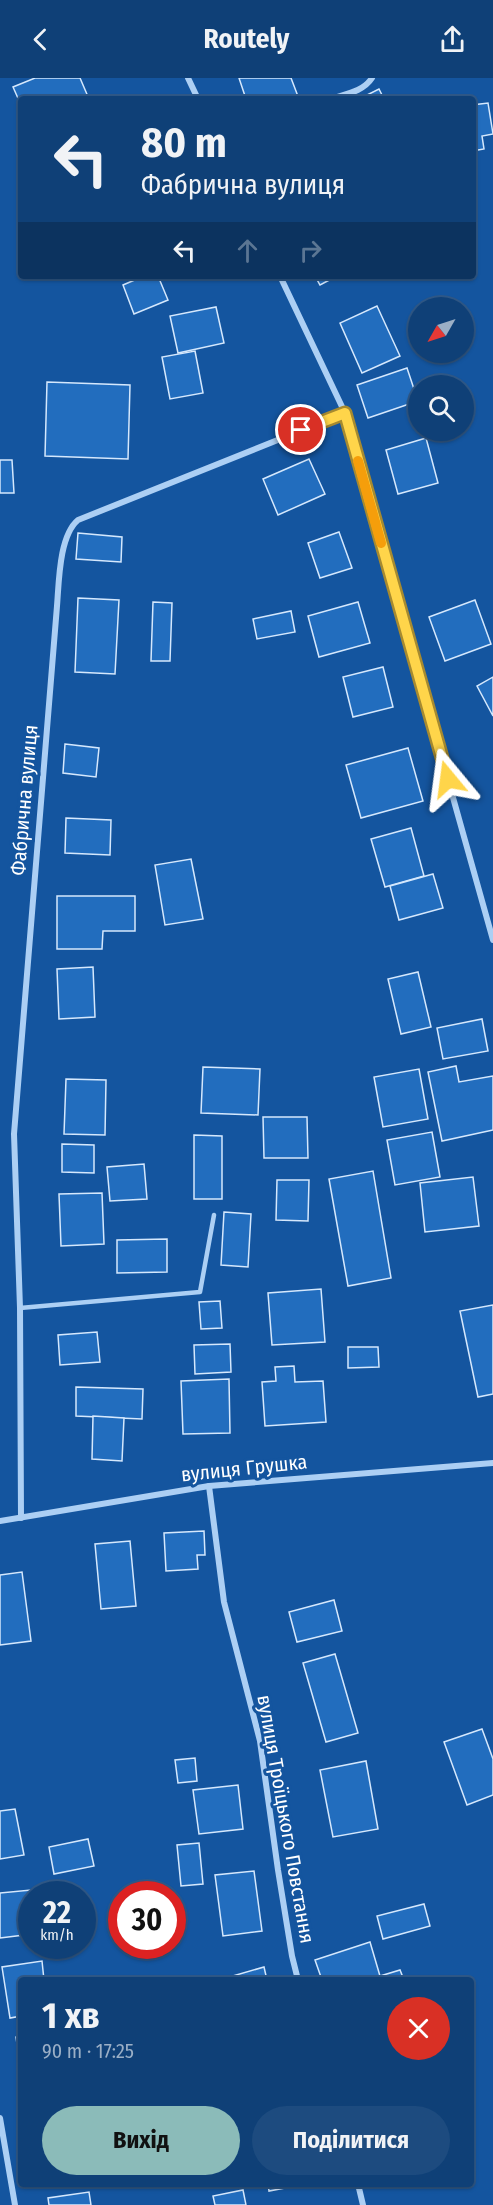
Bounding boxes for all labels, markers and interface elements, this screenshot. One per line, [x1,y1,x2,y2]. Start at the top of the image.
icon: back [24,23,57,56]
text: Routely [204,23,289,55]
icon: share [436,23,469,56]
text: 80 m [141,118,227,168]
icon: left [42,120,120,198]
text: Фабрична вулиця [141,169,345,201]
icon: left [168,234,201,267]
icon: ahead [231,234,264,267]
icon: right [294,234,327,267]
north arrow [408,297,474,363]
map controls [408,297,474,441]
button: search [408,375,474,441]
pin [275,404,326,455]
icon: arrive [284,413,317,446]
street label: Фабрична вулиця [5,724,43,876]
position arrow [416,747,480,811]
street label: вулиця Грушка [180,1449,308,1487]
street label: вулиця Троїцького Повстання [252,1693,320,1945]
speed limit sign: 30 [108,1881,186,1959]
text: 22 [43,1895,71,1931]
text: km/h [40,1926,74,1944]
text: 1 хв [42,1994,100,2038]
button: close [387,1997,450,2060]
text: 90 m · 17:25 [42,2039,134,2063]
button: Вихід [42,2106,240,2175]
button: Поділитися [252,2106,450,2175]

